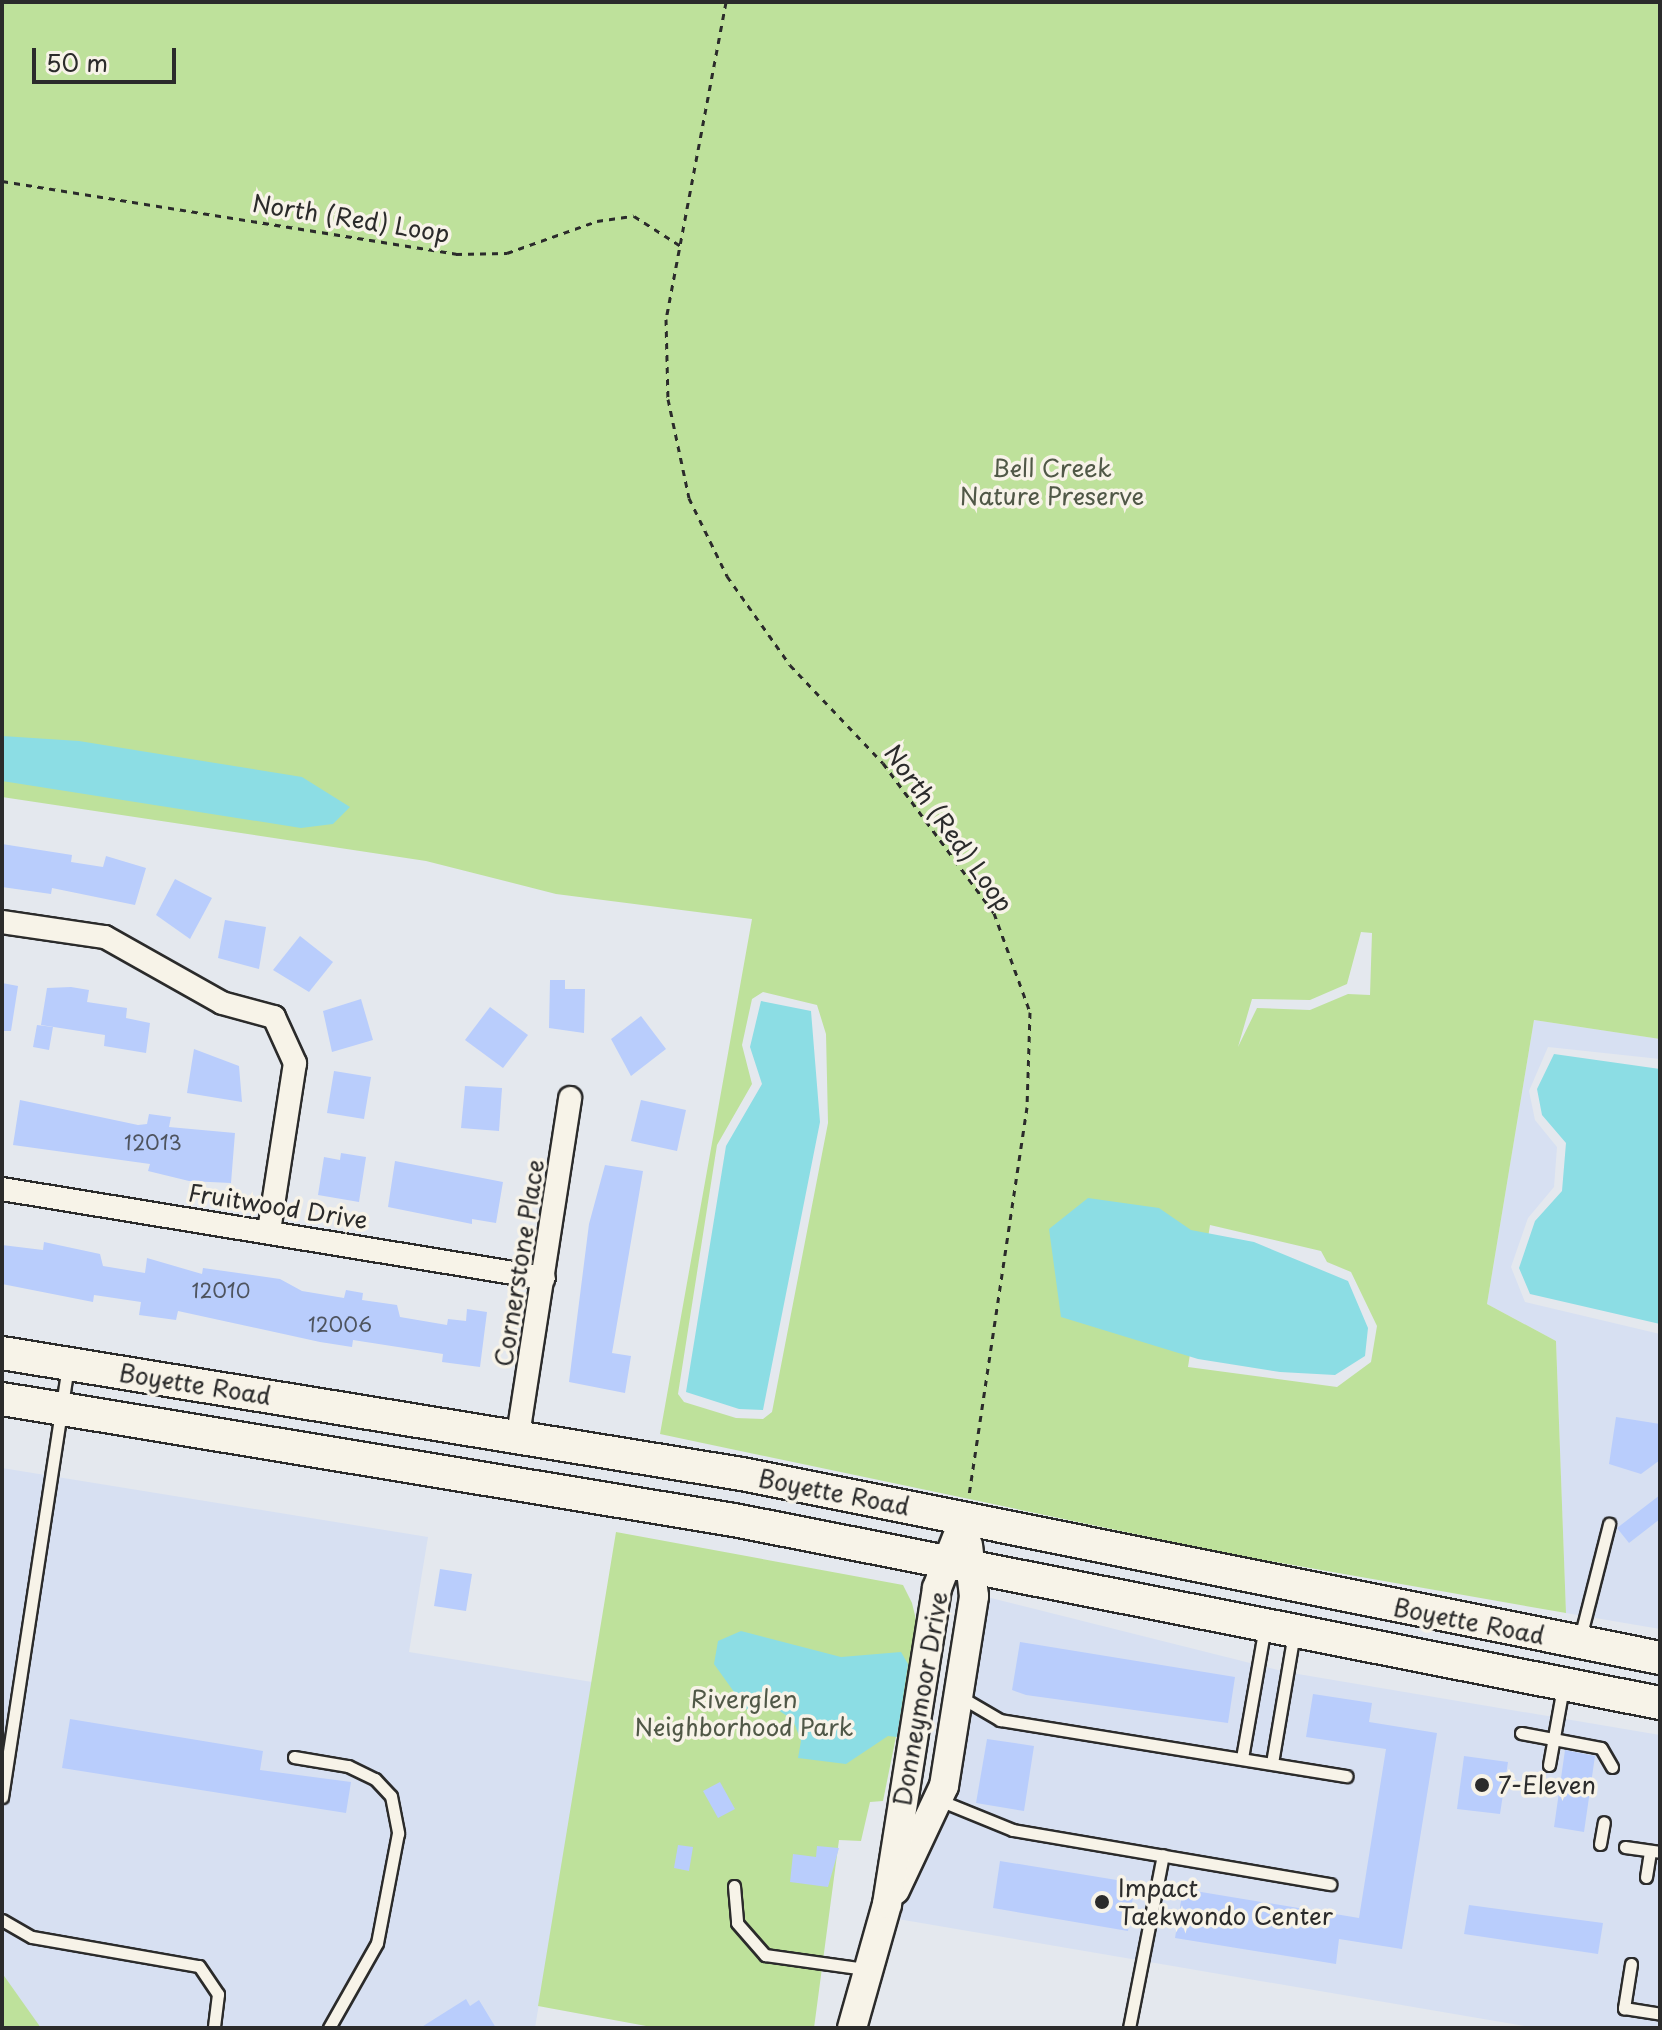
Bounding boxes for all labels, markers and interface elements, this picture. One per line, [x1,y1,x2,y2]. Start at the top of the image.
scale bar [36,32,180,82]
text: 50 m [46,44,108,80]
street label: North (Red) Loop [250,188,452,248]
park label: Bell Creek Nature Preserve [959,454,1145,510]
street label: North (Red) Loop [878,738,1020,918]
house number: 12013 [124,1130,182,1154]
street label: Cornerstone Place [488,1156,550,1370]
street label: Fruitwood Drive [186,1178,370,1234]
house number: 12010 [192,1278,250,1302]
house number: 12006 [308,1312,372,1336]
street label: Boyette Road [117,1358,273,1410]
street label: Boyette Road [756,1463,912,1521]
street label: Donneymoor Drive [887,1589,953,1809]
street label: Boyette Road [1391,1592,1547,1650]
park label: Riverglen Neighborhood Park [634,1685,854,1741]
place label: 7-Eleven [1498,1771,1596,1799]
marker: 7-Eleven [1473,1776,1491,1794]
place label: Impact Taekwondo Center [1118,1874,1332,1930]
marker: Impact Taekwondo Center [1093,1893,1111,1911]

